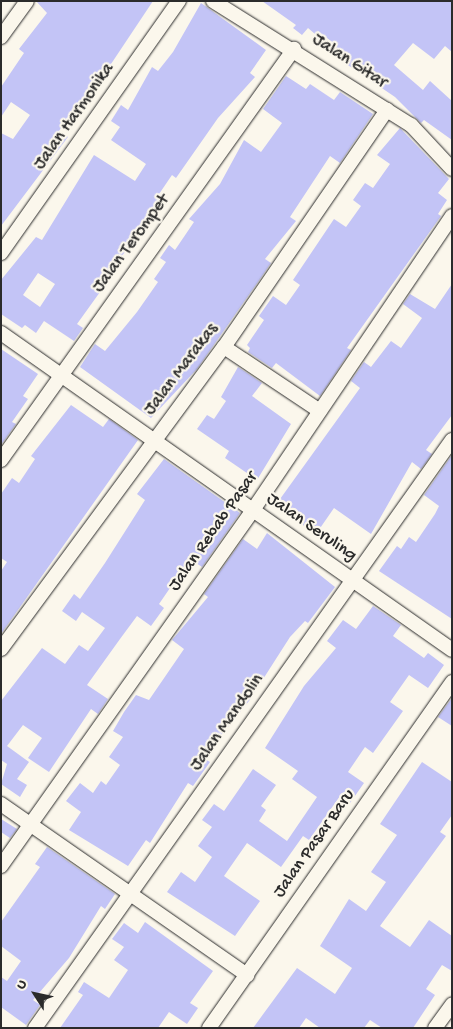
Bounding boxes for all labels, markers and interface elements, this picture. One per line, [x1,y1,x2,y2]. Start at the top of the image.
street label: Jalan Gitar [307,30,391,94]
street label: Jalan Harmonika [30,59,120,175]
street label: Jalan Terompet [89,191,175,297]
street label: Jalan Marakas [140,320,224,420]
street label: Jalan Rebab Pasar [165,468,263,596]
street label: Jalan Seruling [262,489,360,567]
street label: Jalan Mandolin [187,670,269,776]
street label: Jalan Pasar Baru [270,786,360,902]
north arrow [10,969,60,1019]
text: U [13,977,32,993]

